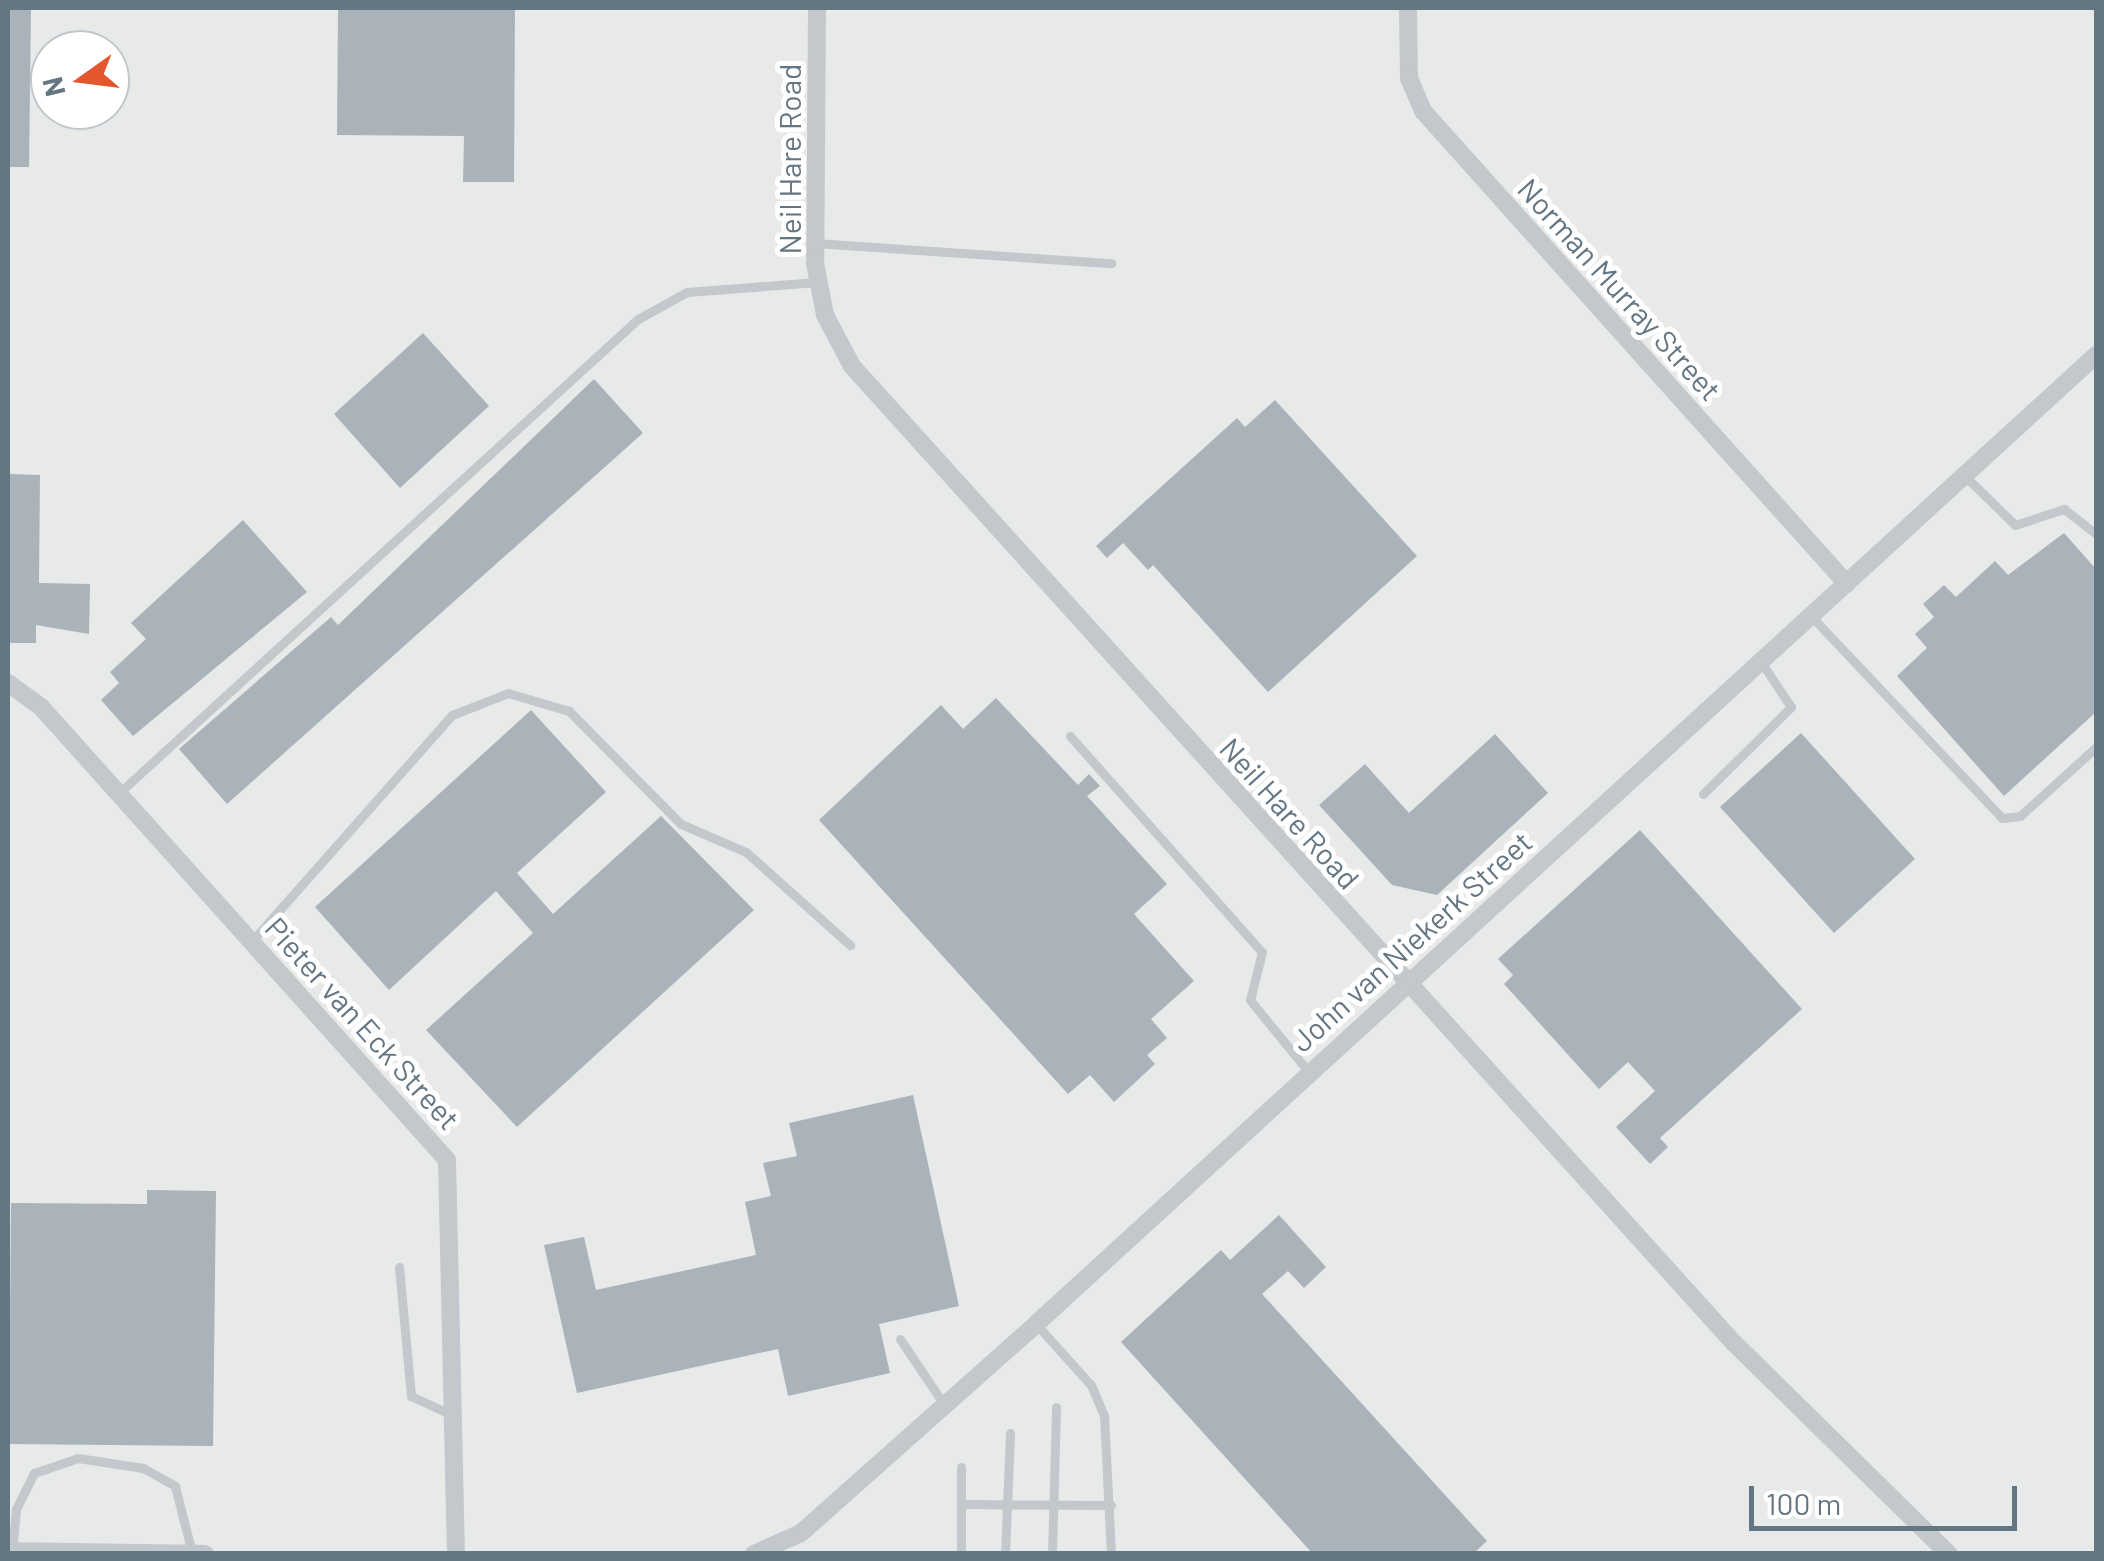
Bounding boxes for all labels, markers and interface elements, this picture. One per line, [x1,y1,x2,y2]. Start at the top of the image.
north arrow [30,30,130,130]
street label: Neil Hare Road [771,64,807,254]
text: N [34,74,72,100]
street label: Norman Murray Street [1511,171,1729,407]
street label: Neil Hare Road [1213,730,1367,896]
street label: John van Niekerk Street [1283,823,1539,1059]
street label: Pieter van Eck Street [258,910,468,1136]
scale bar [1754,1466,2022,1528]
text: 100 m [1766,1485,1841,1521]

